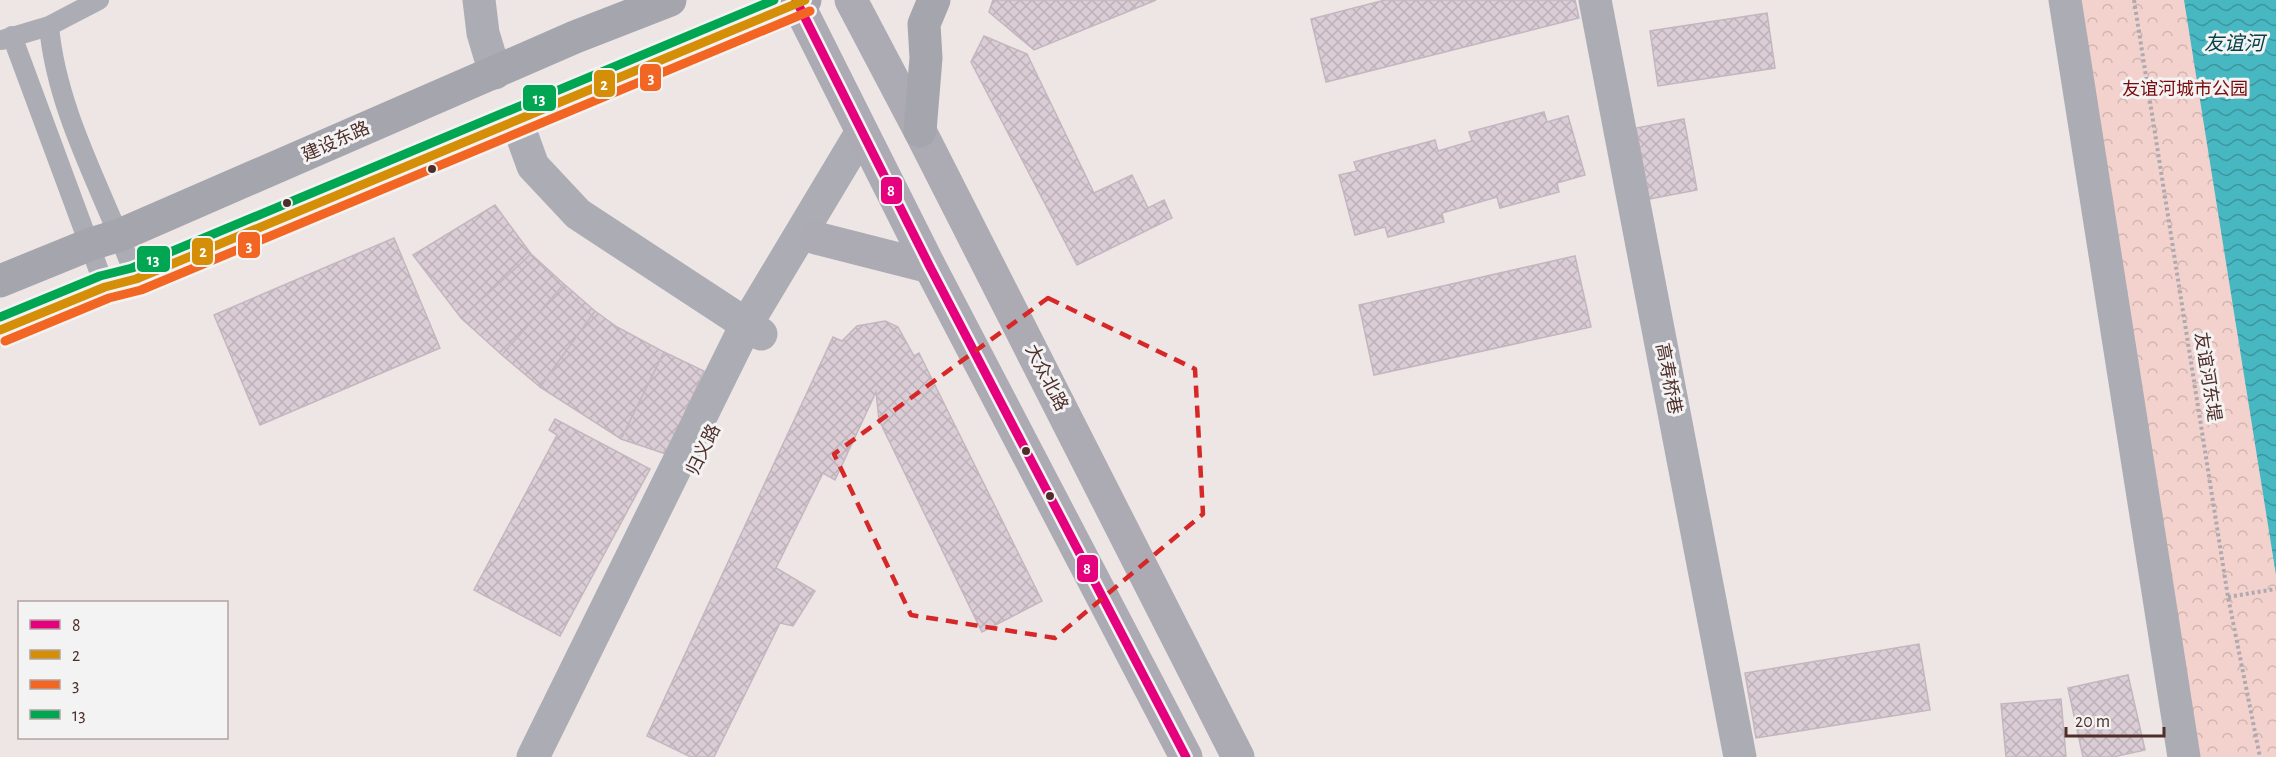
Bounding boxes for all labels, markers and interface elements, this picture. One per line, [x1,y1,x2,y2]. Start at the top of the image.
water label: 友谊河 [2204,33,2268,54]
line badge: 3 [639,63,662,92]
line badge: 2 [593,69,616,98]
text: 3 [648,70,655,86]
text: 2 [600,77,608,93]
park label: 友谊河城市公园 [2122,79,2248,99]
line badge: 13 [522,84,557,112]
text: 13 [533,91,545,107]
street label: 建设东路 [299,117,373,165]
unlabelled marker [426,163,438,175]
line badge: 8 [880,176,903,205]
text: 8 [887,183,895,199]
unlabelled marker [281,197,293,209]
line badge: 3 [237,231,261,259]
line badge: 2 [191,237,214,266]
text: 3 [246,238,253,254]
text: 2 [199,244,207,260]
line badge: 13 [136,245,171,273]
text: 13 [147,252,159,268]
street label: 友谊河东堤 [2191,331,2225,423]
street label: 大众北路 [1022,341,1072,414]
street label: 高寿桥巷 [1652,342,1686,416]
street label: 归义路 [682,421,724,478]
unlabelled marker [1020,445,1032,457]
unlabelled marker [1044,490,1056,502]
line badge: 8 [1076,554,1099,583]
text: 8 [1083,561,1091,577]
legend [18,601,228,739]
text: 8 [72,617,81,635]
text: 2 [72,647,80,665]
text: 3 [72,677,79,695]
scale bar [2066,700,2164,738]
text: 13 [72,707,86,725]
text: 20 m [2075,713,2110,731]

